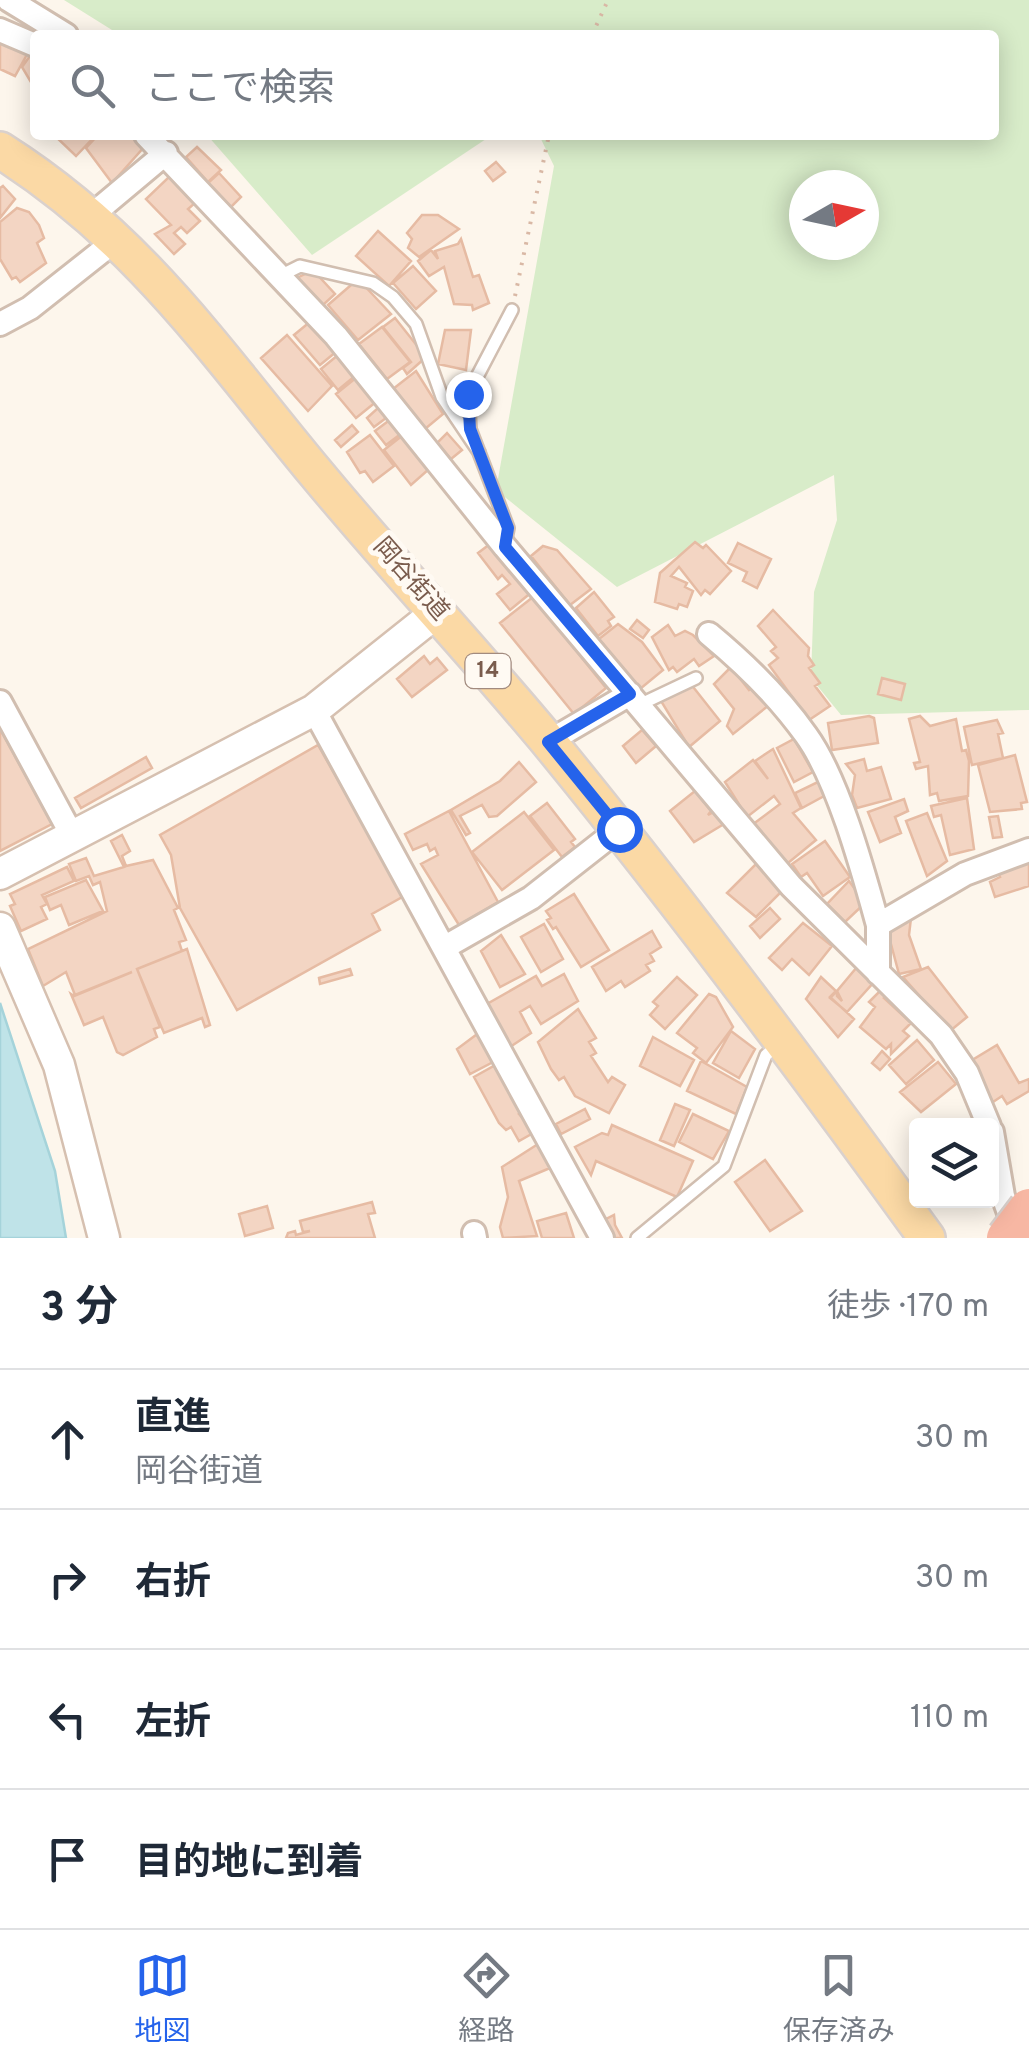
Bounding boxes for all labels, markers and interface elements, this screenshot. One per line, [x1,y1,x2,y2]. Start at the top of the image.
search box [30,30,999,140]
icon: search [65,58,120,113]
text: ここで検索 [145,66,335,115]
north arrow [789,170,879,260]
route end [446,372,492,418]
street label: 岡谷街道 [365,532,455,628]
road number: 14 [466,654,510,688]
route start [597,807,643,853]
map controls [909,1118,999,1208]
button: layers [909,1118,999,1208]
text: 3 分 [40,1283,118,1336]
text: 徒歩 · 170 m [827,1288,989,1328]
text: 直進 [135,1395,211,1444]
icon: ahead [40,1412,95,1467]
text: 30 m [915,1419,989,1459]
text: 岡谷街道 [135,1453,263,1493]
icon: right [40,1552,95,1607]
text: 30 m [915,1559,989,1599]
text: 右折 [135,1560,211,1609]
icon: left [40,1692,95,1747]
text: 110 m [910,1699,989,1739]
text: 左折 [135,1700,211,1749]
icon: arrive [40,1832,95,1887]
text: 目的地に到着 [135,1840,363,1889]
tab: 地図 [134,1948,190,2051]
tab: 経路 [458,1948,515,2051]
tab: 保存済み [783,1948,895,2051]

